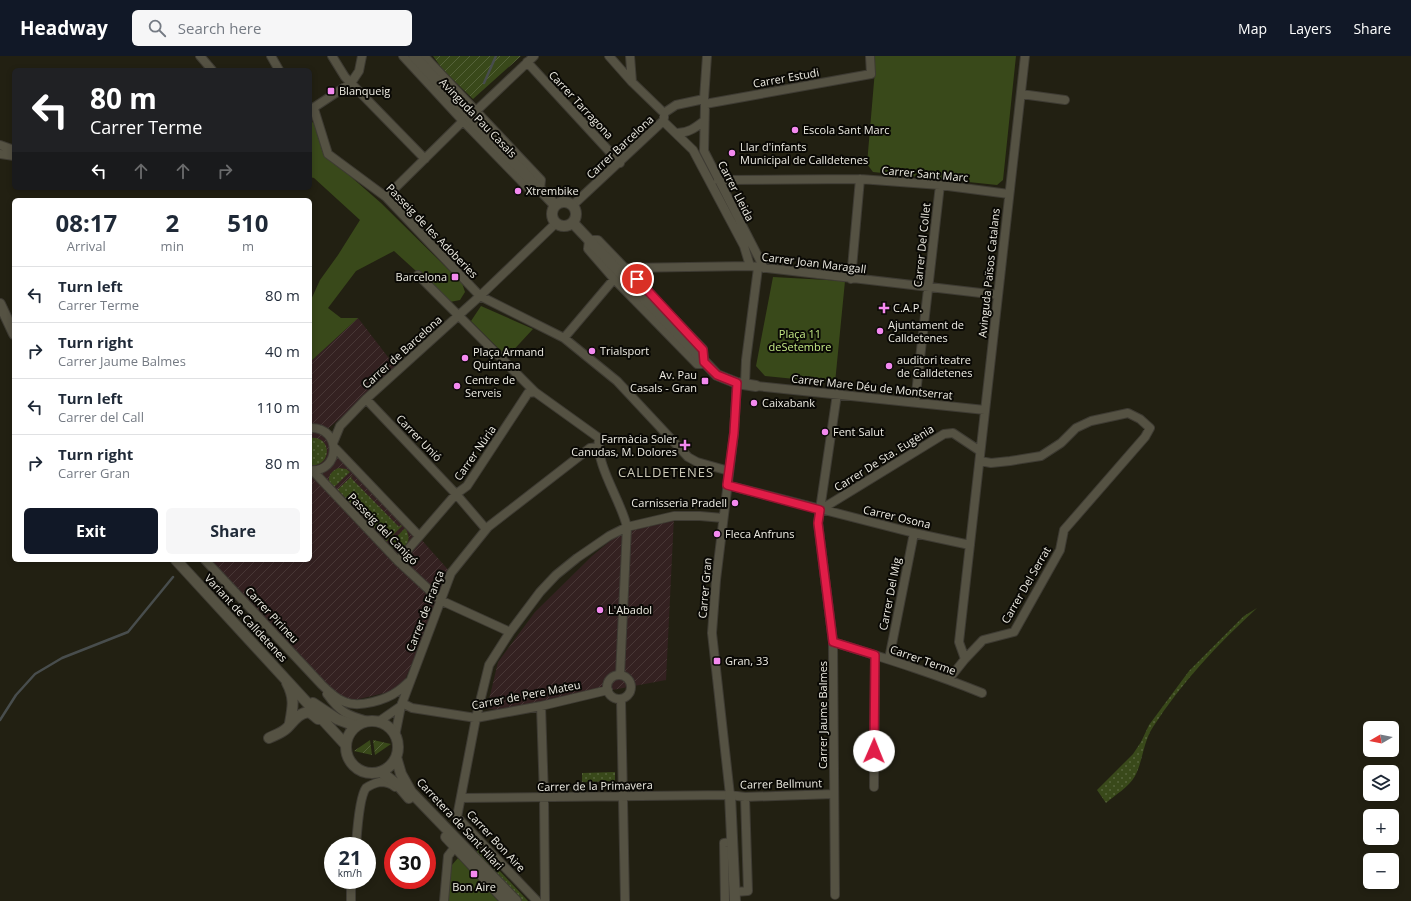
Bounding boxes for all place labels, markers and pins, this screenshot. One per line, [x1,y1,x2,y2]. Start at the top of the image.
place label: Blanqueig [339,83,390,98]
marker: Blanqueig [326,86,336,96]
place label: Escola Sant Marc [803,122,889,137]
marker: Escola Sant Marc [790,125,800,135]
place label: Llar d'infants Municipal de Calldetenes [740,139,868,167]
marker: Llar d'infants Municipal de Calldetenes [727,148,737,158]
place label: Xtrembike [526,183,579,198]
marker: Xtrembike [513,186,523,196]
pin [620,262,654,296]
place label: Barcelona [396,269,447,284]
marker: Barcelona [450,272,460,282]
place label: C.A.P. [893,300,922,315]
marker: C.A.P. [878,302,890,314]
place label: Ajuntament de Calldetenes [888,317,964,345]
marker: Ajuntament de Calldetenes [875,326,885,336]
place label: Trialsport [600,343,649,358]
place label: Plaça Armand Quintana [473,344,544,372]
marker: Trialsport [587,346,597,356]
place label: auditori teatre de Calldetenes [897,352,973,380]
marker: Plaça Armand Quintana [460,353,470,363]
marker: auditori teatre de Calldetenes [884,361,894,371]
place label: Av. Pau Casals - Gran [630,367,697,395]
place label: Centre de Serveis [465,372,515,400]
marker: Av. Pau Casals - Gran [700,376,710,386]
marker: Centre de Serveis [452,381,462,391]
place label: Caixabank [762,395,815,410]
marker: Caixabank [749,398,759,408]
place label: Fent Salut [833,424,884,439]
marker: Fent Salut [820,427,830,437]
place label: Farmàcia Soler Canudas, M. Dolores [571,431,677,459]
marker: Farmàcia Soler Canudas, M. Dolores [680,440,690,450]
place label: Carnisseria Pradell [631,495,727,510]
marker: Carnisseria Pradell [730,498,740,508]
place label: Fleca Anfruns [725,526,795,541]
marker: Fleca Anfruns [712,529,722,539]
place label: L'Abadol [608,602,652,617]
marker: L'Abadol [595,605,605,615]
place label: Gran, 33 [725,653,769,668]
marker: Gran, 33 [712,656,722,666]
marker: Bon Aire [469,869,479,879]
place label: Bon Aire [452,879,496,894]

